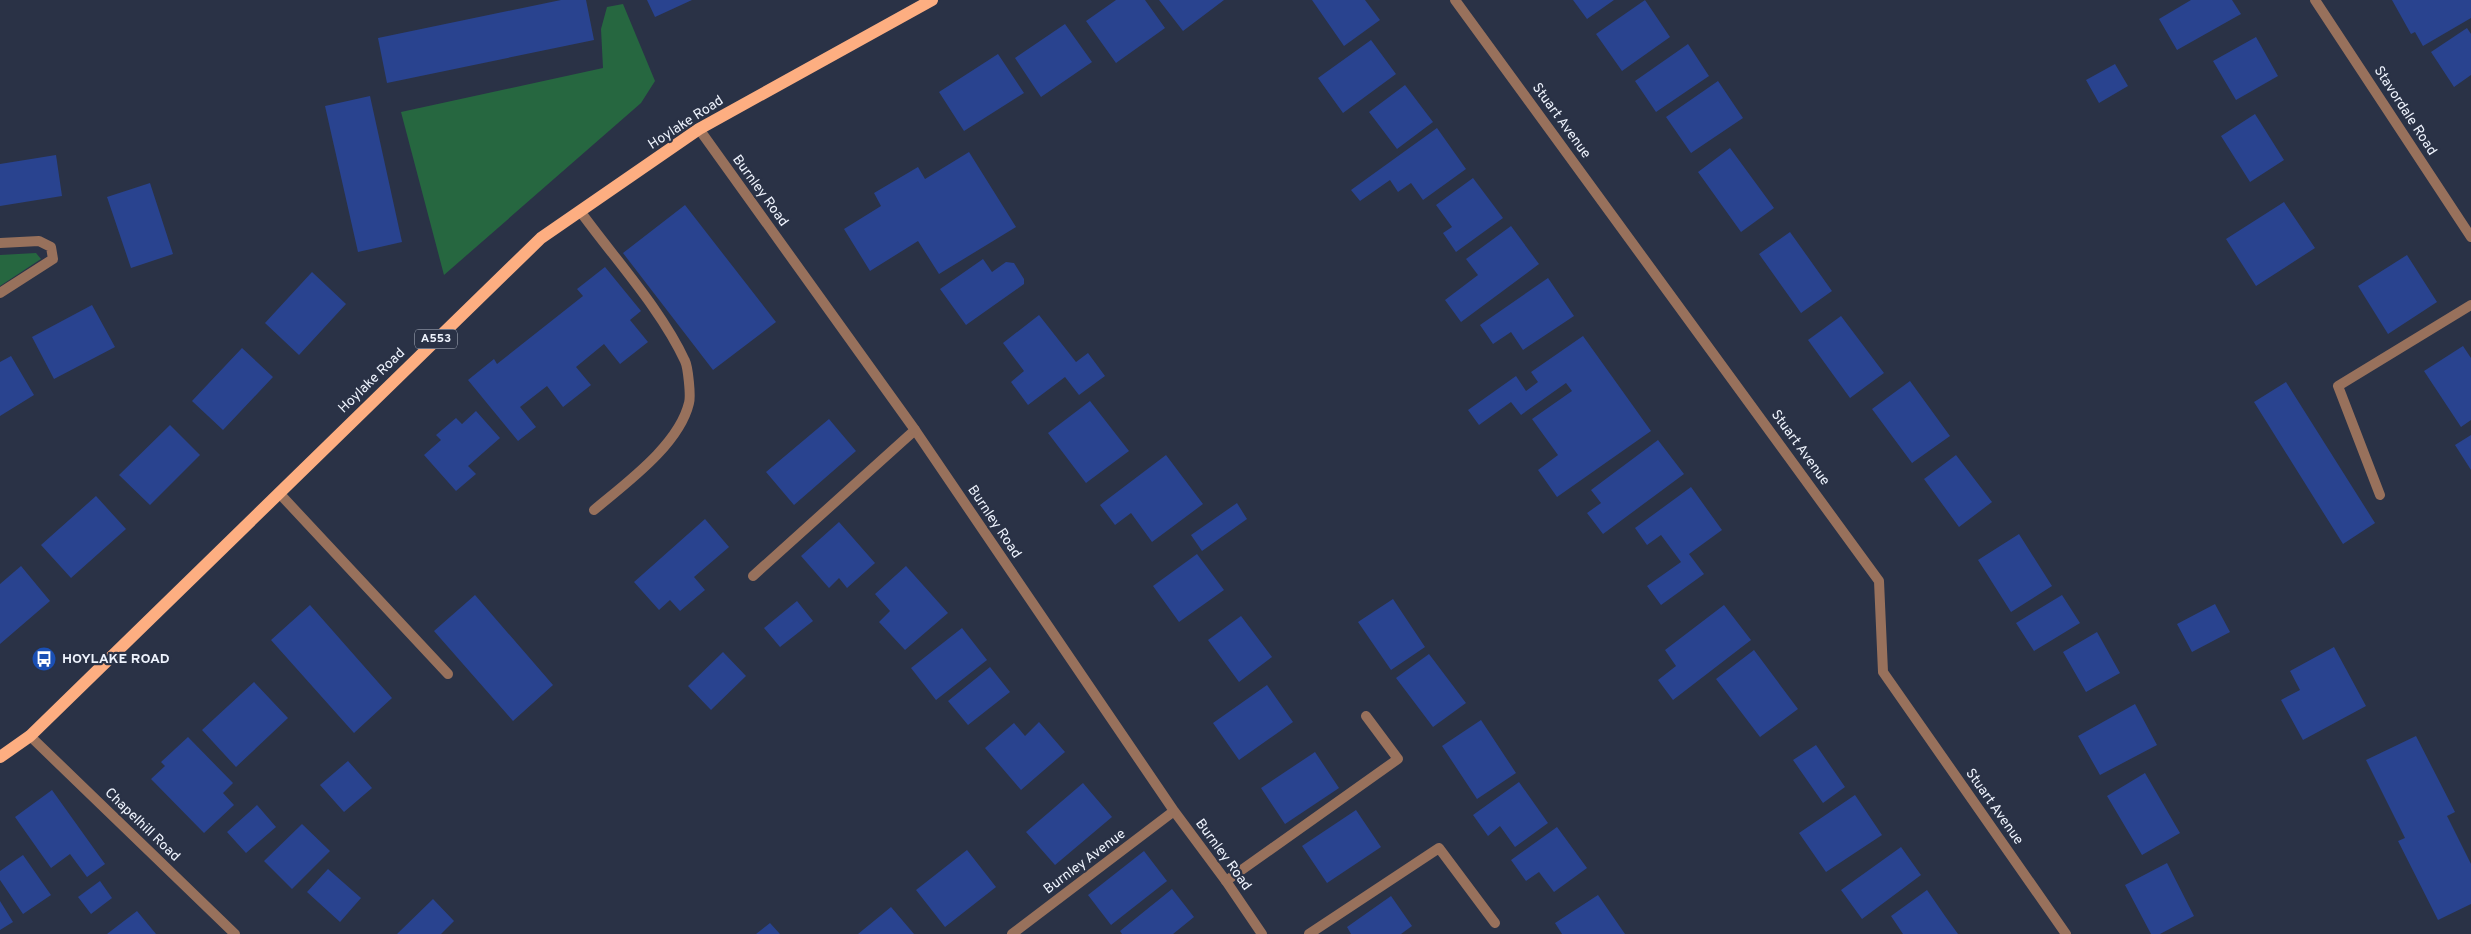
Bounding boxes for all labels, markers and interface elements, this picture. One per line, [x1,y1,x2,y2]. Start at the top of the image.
street label: Stavordale Road [2370,63,2440,159]
street label: Stuart Avenue [1528,80,1594,162]
street label: Hoylake Road [645,92,727,154]
street label: Burnley Road [728,152,792,230]
road number: A553 [415,329,457,348]
street label: Hoylake Road [335,345,409,417]
street label: Stuart Avenue [1767,407,1833,489]
street label: Burnley Road [963,482,1025,562]
bus stop icon: HOYLAKE ROAD [31,646,57,672]
place label: HOYLAKE ROAD [62,651,170,668]
street label: Stuart Avenue [1961,766,2027,848]
street label: Chapelhill Road [101,785,183,865]
street label: Burnley Road [1191,816,1255,894]
street label: Burnley Avenue [1041,826,1129,898]

